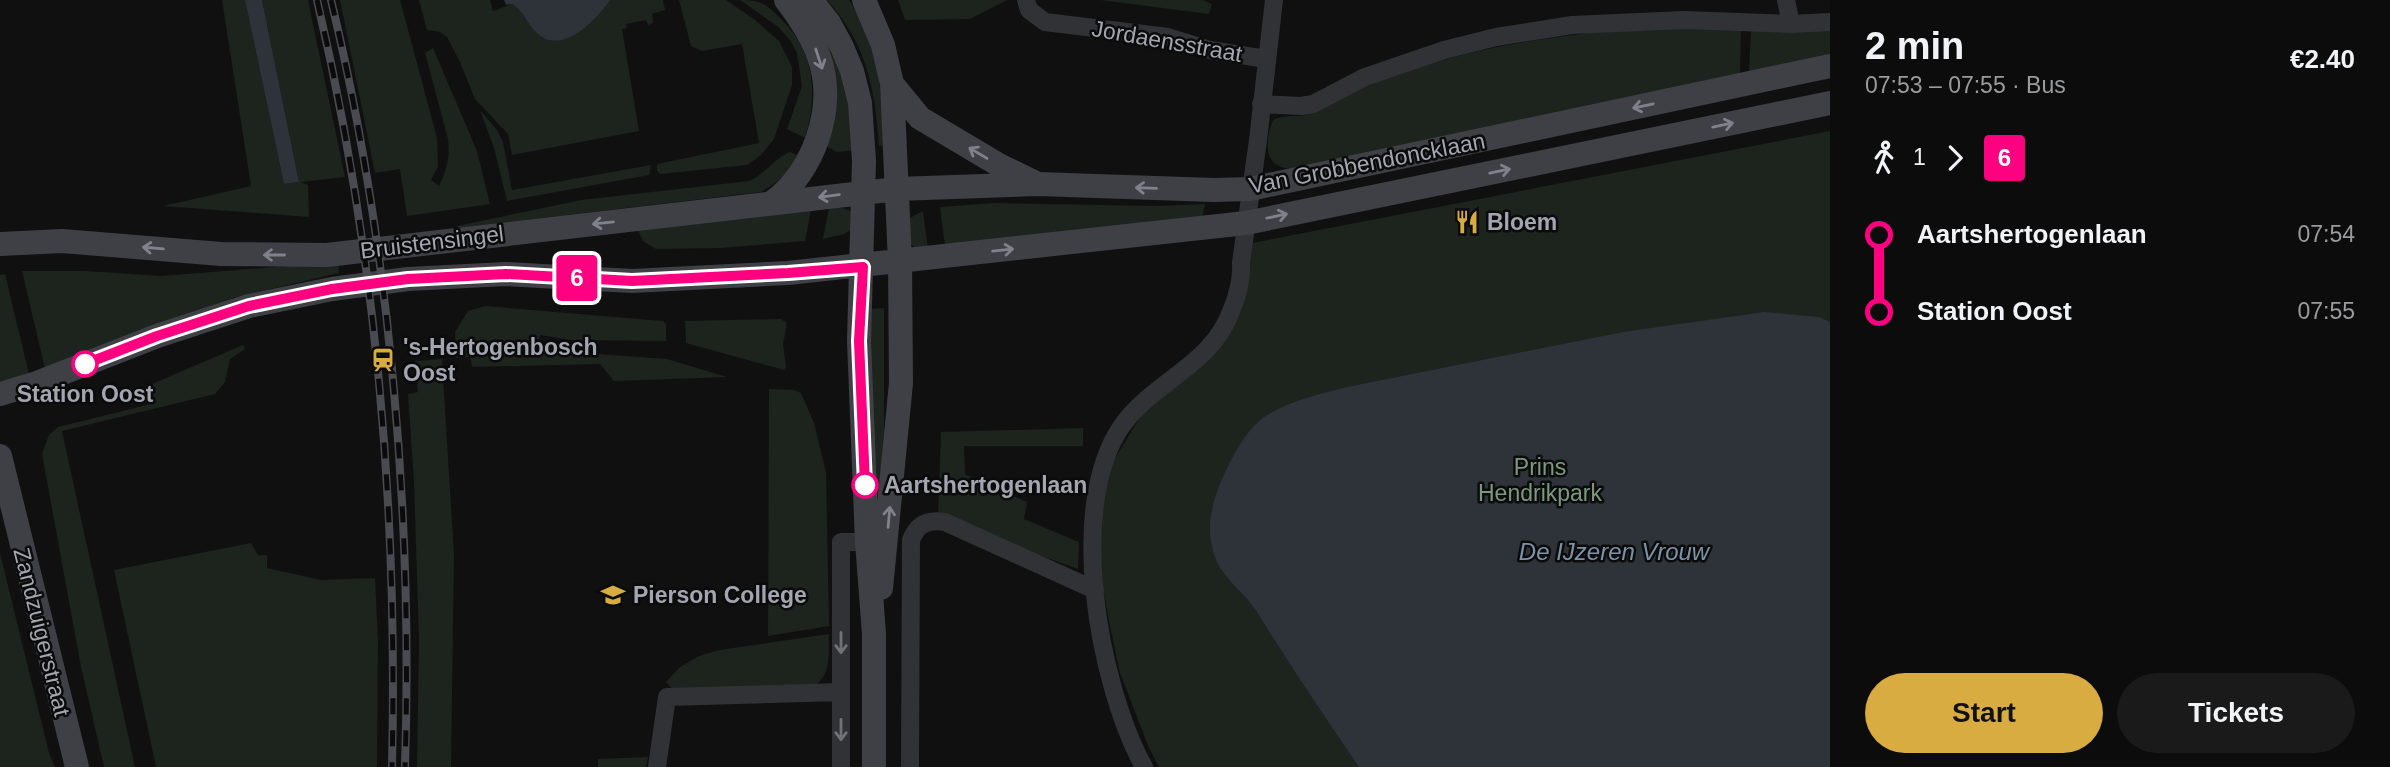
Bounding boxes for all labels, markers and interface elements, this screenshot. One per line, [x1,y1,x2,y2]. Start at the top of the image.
street label: Jordaensstraat [1090,15,1245,67]
text: 2 min [1865,25,1964,67]
text: €2.40 [2290,44,2355,74]
one-way arrow [814,48,826,70]
text: 07:53 – 07:55 · Bus [1865,72,2066,98]
one-way arrow [1632,99,1655,113]
one-way arrow [1711,118,1734,132]
street label: Van Grobbendoncklaan [1247,127,1487,199]
icon: walk [1865,139,1903,177]
icon: forward [1936,139,1974,177]
text: 1 [1913,144,1926,170]
text: 6 [1998,144,2011,171]
one-way arrow [968,145,988,159]
one-way arrow [1488,163,1511,177]
one-way arrow [1134,181,1157,194]
one-way arrow [818,190,841,203]
restaurant icon: Bloem [1453,208,1481,236]
one-way arrow [1265,209,1288,223]
place label: Bloem [1487,209,1557,235]
one-way arrow [593,216,615,229]
text: Aartshertogenlaan [1917,219,2147,249]
street label: Bruistensingel [359,220,505,264]
text: 07:54 [2297,221,2355,247]
one-way arrow [142,241,165,254]
one-way arrow [991,244,1014,257]
one-way arrow [263,248,286,262]
line badge: 6 [554,255,600,301]
text: 6 [570,264,584,291]
text: Station Oost [1917,296,2072,326]
text: 07:55 [2297,298,2355,324]
place label: 's-Hertogenbosch Oost [403,334,598,386]
station icon: 's-Hertogenbosch Oost [369,346,397,374]
marker: Station Oost [72,351,98,377]
place label: Station Oost [17,381,154,407]
park label: Prins Hendrikpark [1478,454,1602,506]
marker: Aartshertogenlaan [852,472,878,498]
place label: Aartshertogenlaan [884,472,1087,498]
one-way arrow [883,507,896,529]
water label: De IJzeren Vrouw [1519,538,1711,565]
street label: Zandzuigerstraat [9,545,76,719]
school or university icon: Pierson College [599,581,627,609]
place label: Pierson College [633,582,807,608]
one-way arrow [835,631,848,654]
button: Start [1865,673,2103,753]
button: Tickets [2117,673,2355,753]
one-way arrow [834,718,848,741]

